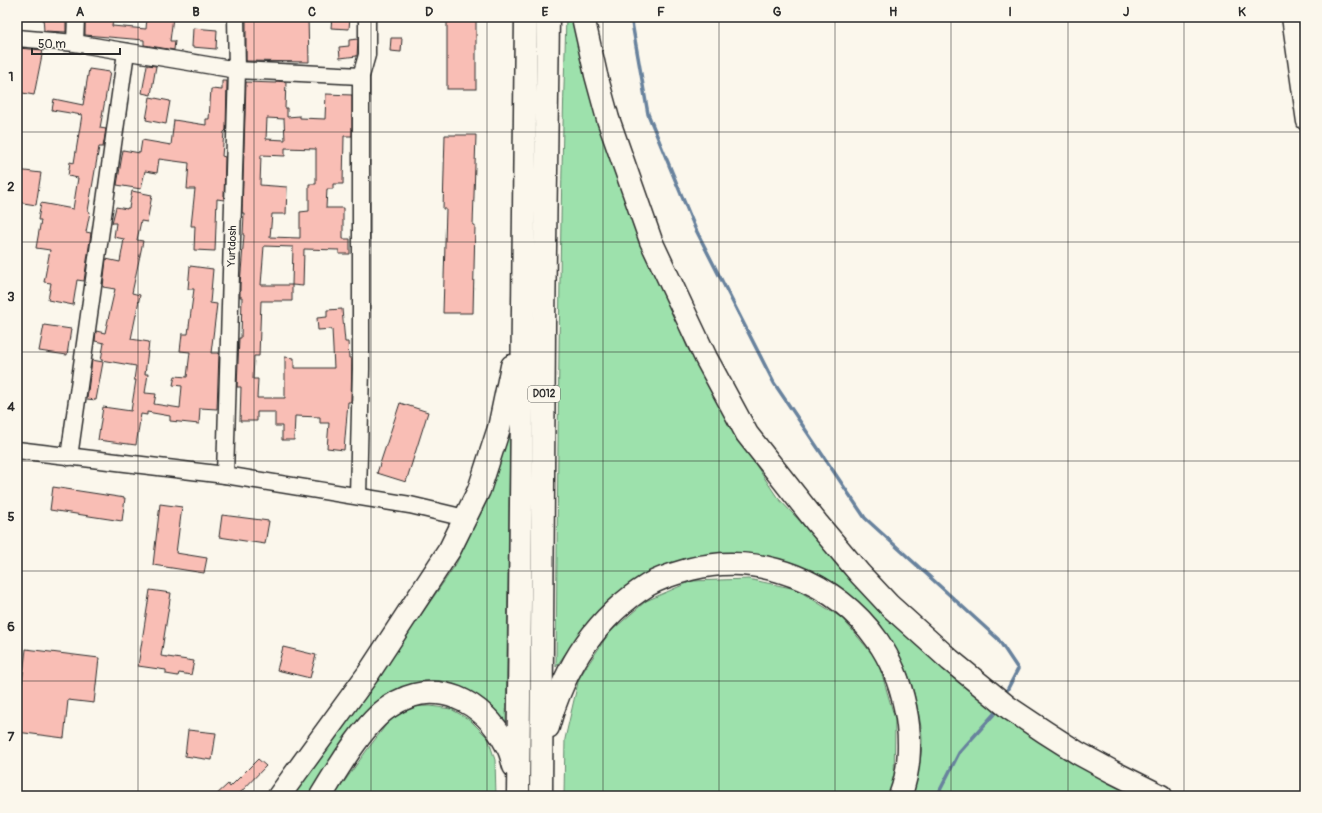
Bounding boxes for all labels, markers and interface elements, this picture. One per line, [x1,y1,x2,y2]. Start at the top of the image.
text: A [76,4,85,20]
text: B [192,4,200,20]
text: C [308,4,316,20]
text: D [425,4,433,20]
text: E [542,4,549,20]
text: F [657,4,665,20]
text: G [773,4,782,20]
text: H [889,4,897,20]
text: I [1008,4,1012,20]
text: J [1123,4,1129,20]
text: K [1238,4,1246,20]
scale bar [32,30,120,56]
text: 50 m [38,37,66,52]
text: 1 [8,69,14,85]
text: 2 [7,179,15,195]
street label: Yurtdosh [225,225,239,268]
text: 3 [7,289,15,305]
road number: D012 [528,386,560,402]
text: 4 [7,399,15,415]
text: 5 [7,509,15,525]
text: 6 [7,619,15,635]
text: 7 [8,729,15,745]

